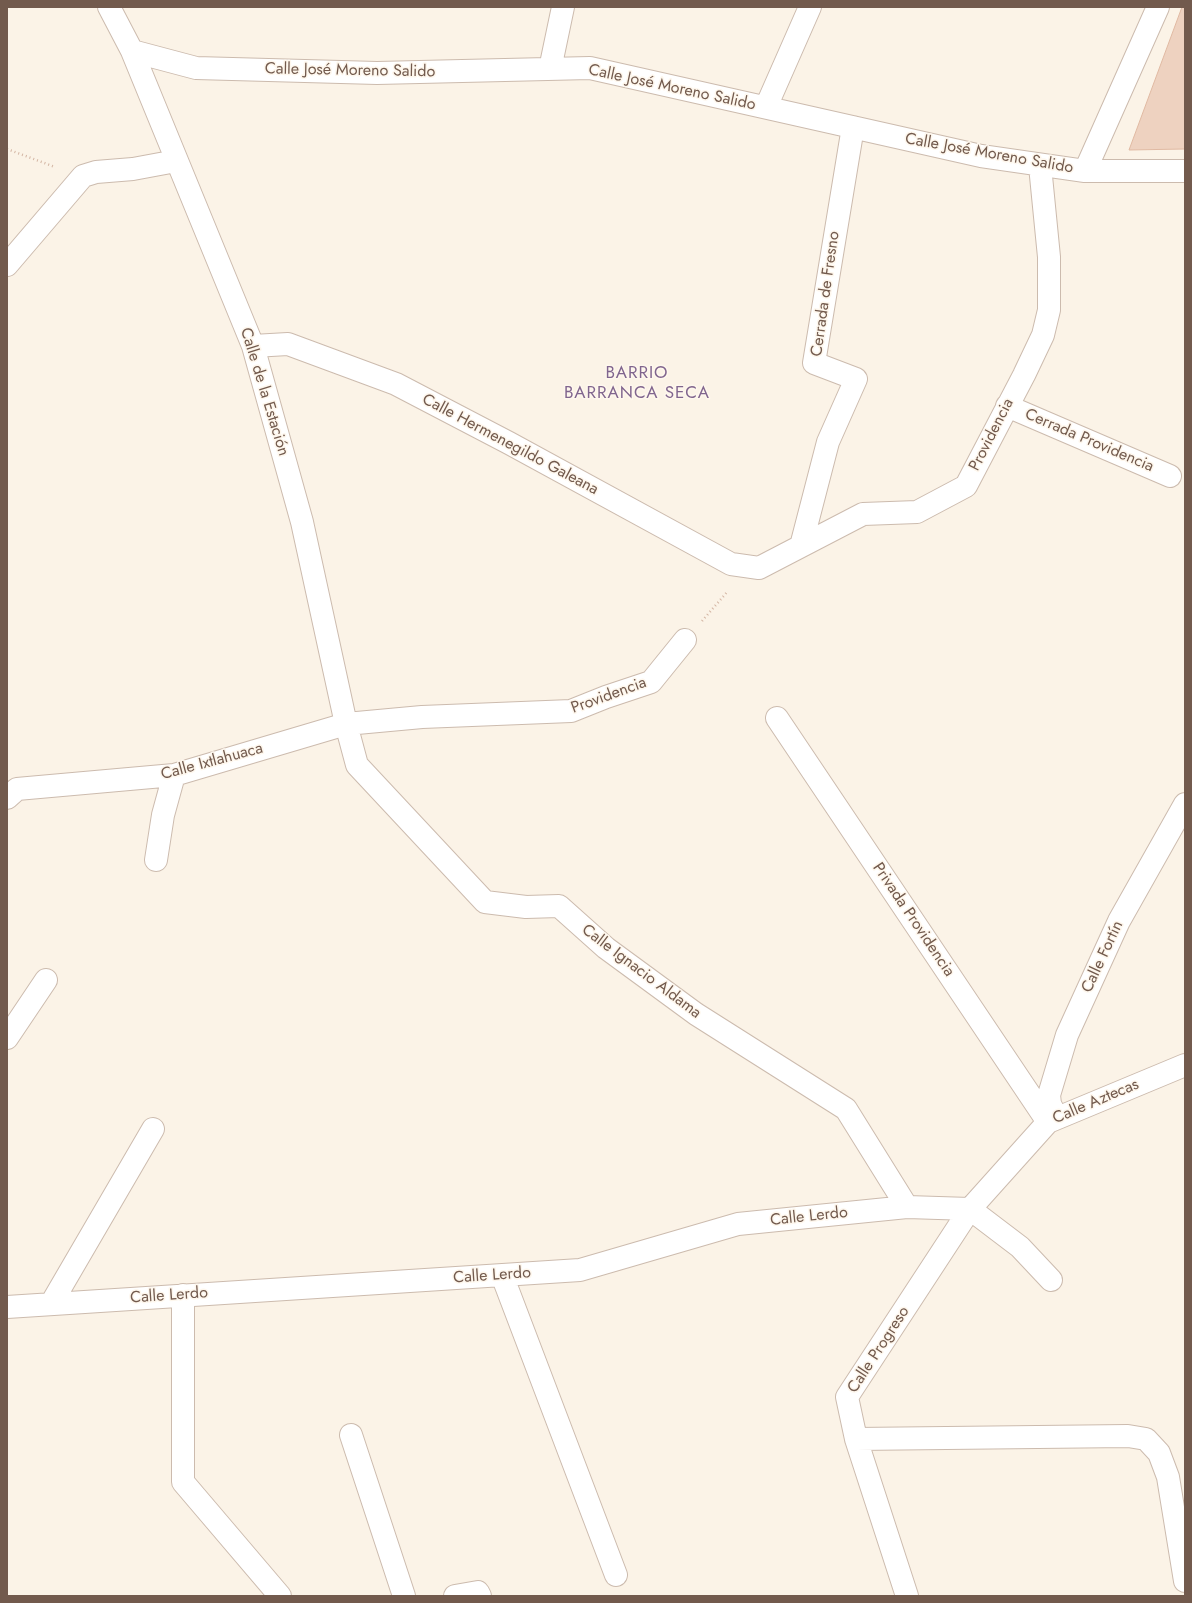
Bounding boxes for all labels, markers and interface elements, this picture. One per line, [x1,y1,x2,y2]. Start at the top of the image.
street label: Calle José Moreno Salido [265,60,435,82]
street label: Calle José Moreno Salido [587,61,757,115]
street label: Calle José Moreno Salido [903,130,1075,178]
street label: Cerrada de Fresno [808,230,844,358]
street label: Calle de la Estación [235,326,293,458]
district label: BARRIO BARRANCA SECA [564,364,710,404]
street label: Calle Hermenegildo Galeana [419,390,601,500]
street label: Providencia [966,396,1018,474]
street label: Cerrada Providencia [1022,405,1156,477]
street label: Providencia [569,674,649,718]
street label: Calle Ixtlahuaca [159,739,265,785]
street label: Privada Providencia [868,859,958,981]
street label: Calle Fortín [1078,918,1128,996]
street label: Calle Ignacio Aldama [577,921,705,1023]
street label: Calle Aztecas [1050,1075,1142,1129]
street label: Calle Lerdo [769,1203,849,1231]
street label: Calle Lerdo [453,1264,531,1288]
street label: Calle Lerdo [130,1284,208,1308]
street label: Calle Progreso [844,1303,914,1397]

